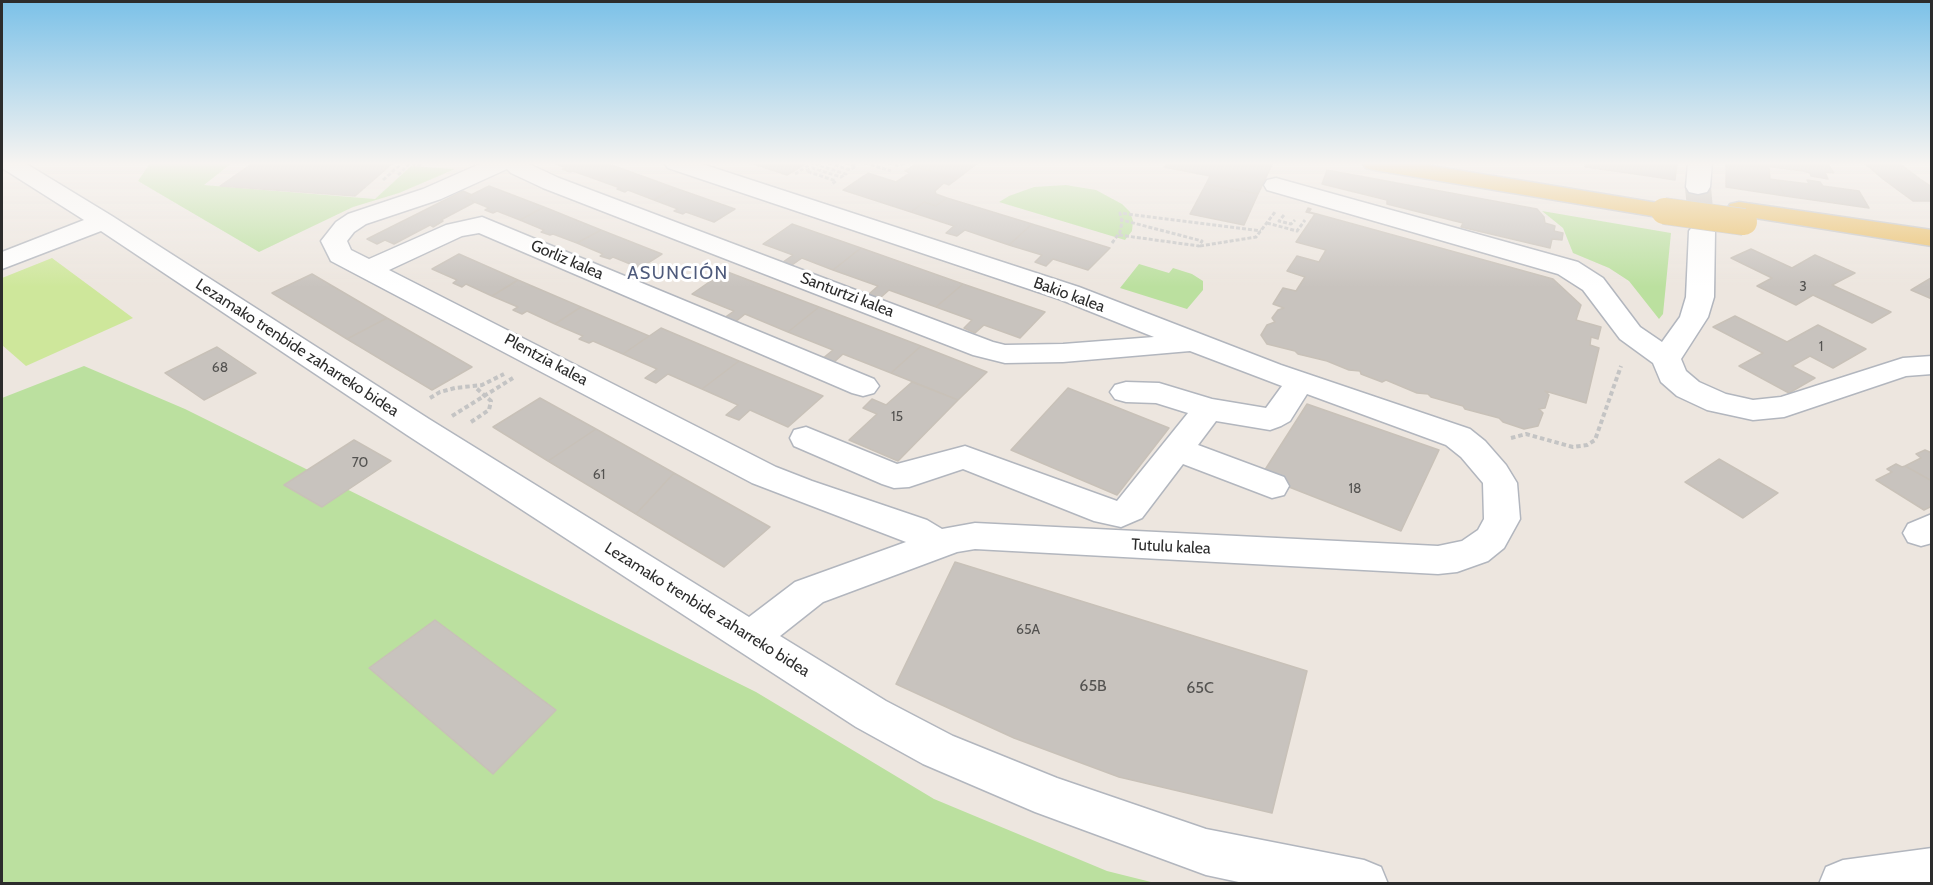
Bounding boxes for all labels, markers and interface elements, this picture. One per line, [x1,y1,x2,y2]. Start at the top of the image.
street label: Gorliz kalea [528,236,606,284]
district label: ASUNCIÓN [627,263,729,285]
street label: Santurtzi kalea [797,268,897,322]
street label: Bakio kalea [1031,273,1107,317]
street label: Lezamako trenbide zaharreko bidea [192,275,402,421]
house number: 3 [1799,279,1807,295]
street label: Plentzia kalea [501,330,591,390]
house number: 1 [1819,339,1823,355]
house number: 68 [212,360,228,376]
house number: 15 [891,409,903,425]
house number: 70 [352,455,368,471]
house number: 61 [593,467,605,483]
house number: 18 [1348,481,1362,497]
street label: Tutulu kalea [1131,535,1211,559]
street label: Lezamako trenbide zaharreko bidea [601,539,813,681]
house number: 65A [1016,622,1040,638]
house number: 65B [1079,676,1107,696]
house number: 65C [1186,678,1214,698]

